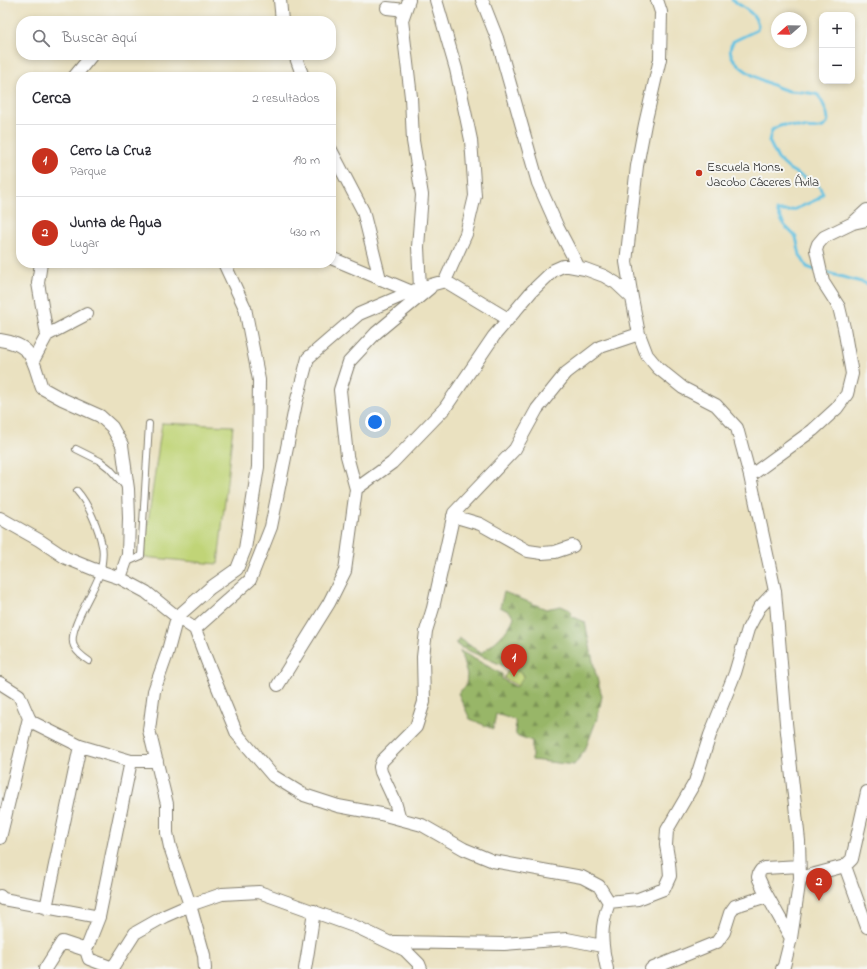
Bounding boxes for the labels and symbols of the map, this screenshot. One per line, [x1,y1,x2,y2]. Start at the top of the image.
north arrow [771,12,807,48]
place label: Escuela Mons. Jacobo Cáceres Ávila [707,158,819,192]
marker: Escuela Mons. Jacobo Cáceres Ávila [694,168,704,178]
your location [365,412,385,432]
pin: 1 [501,644,527,677]
pin: 2 [806,868,832,901]

